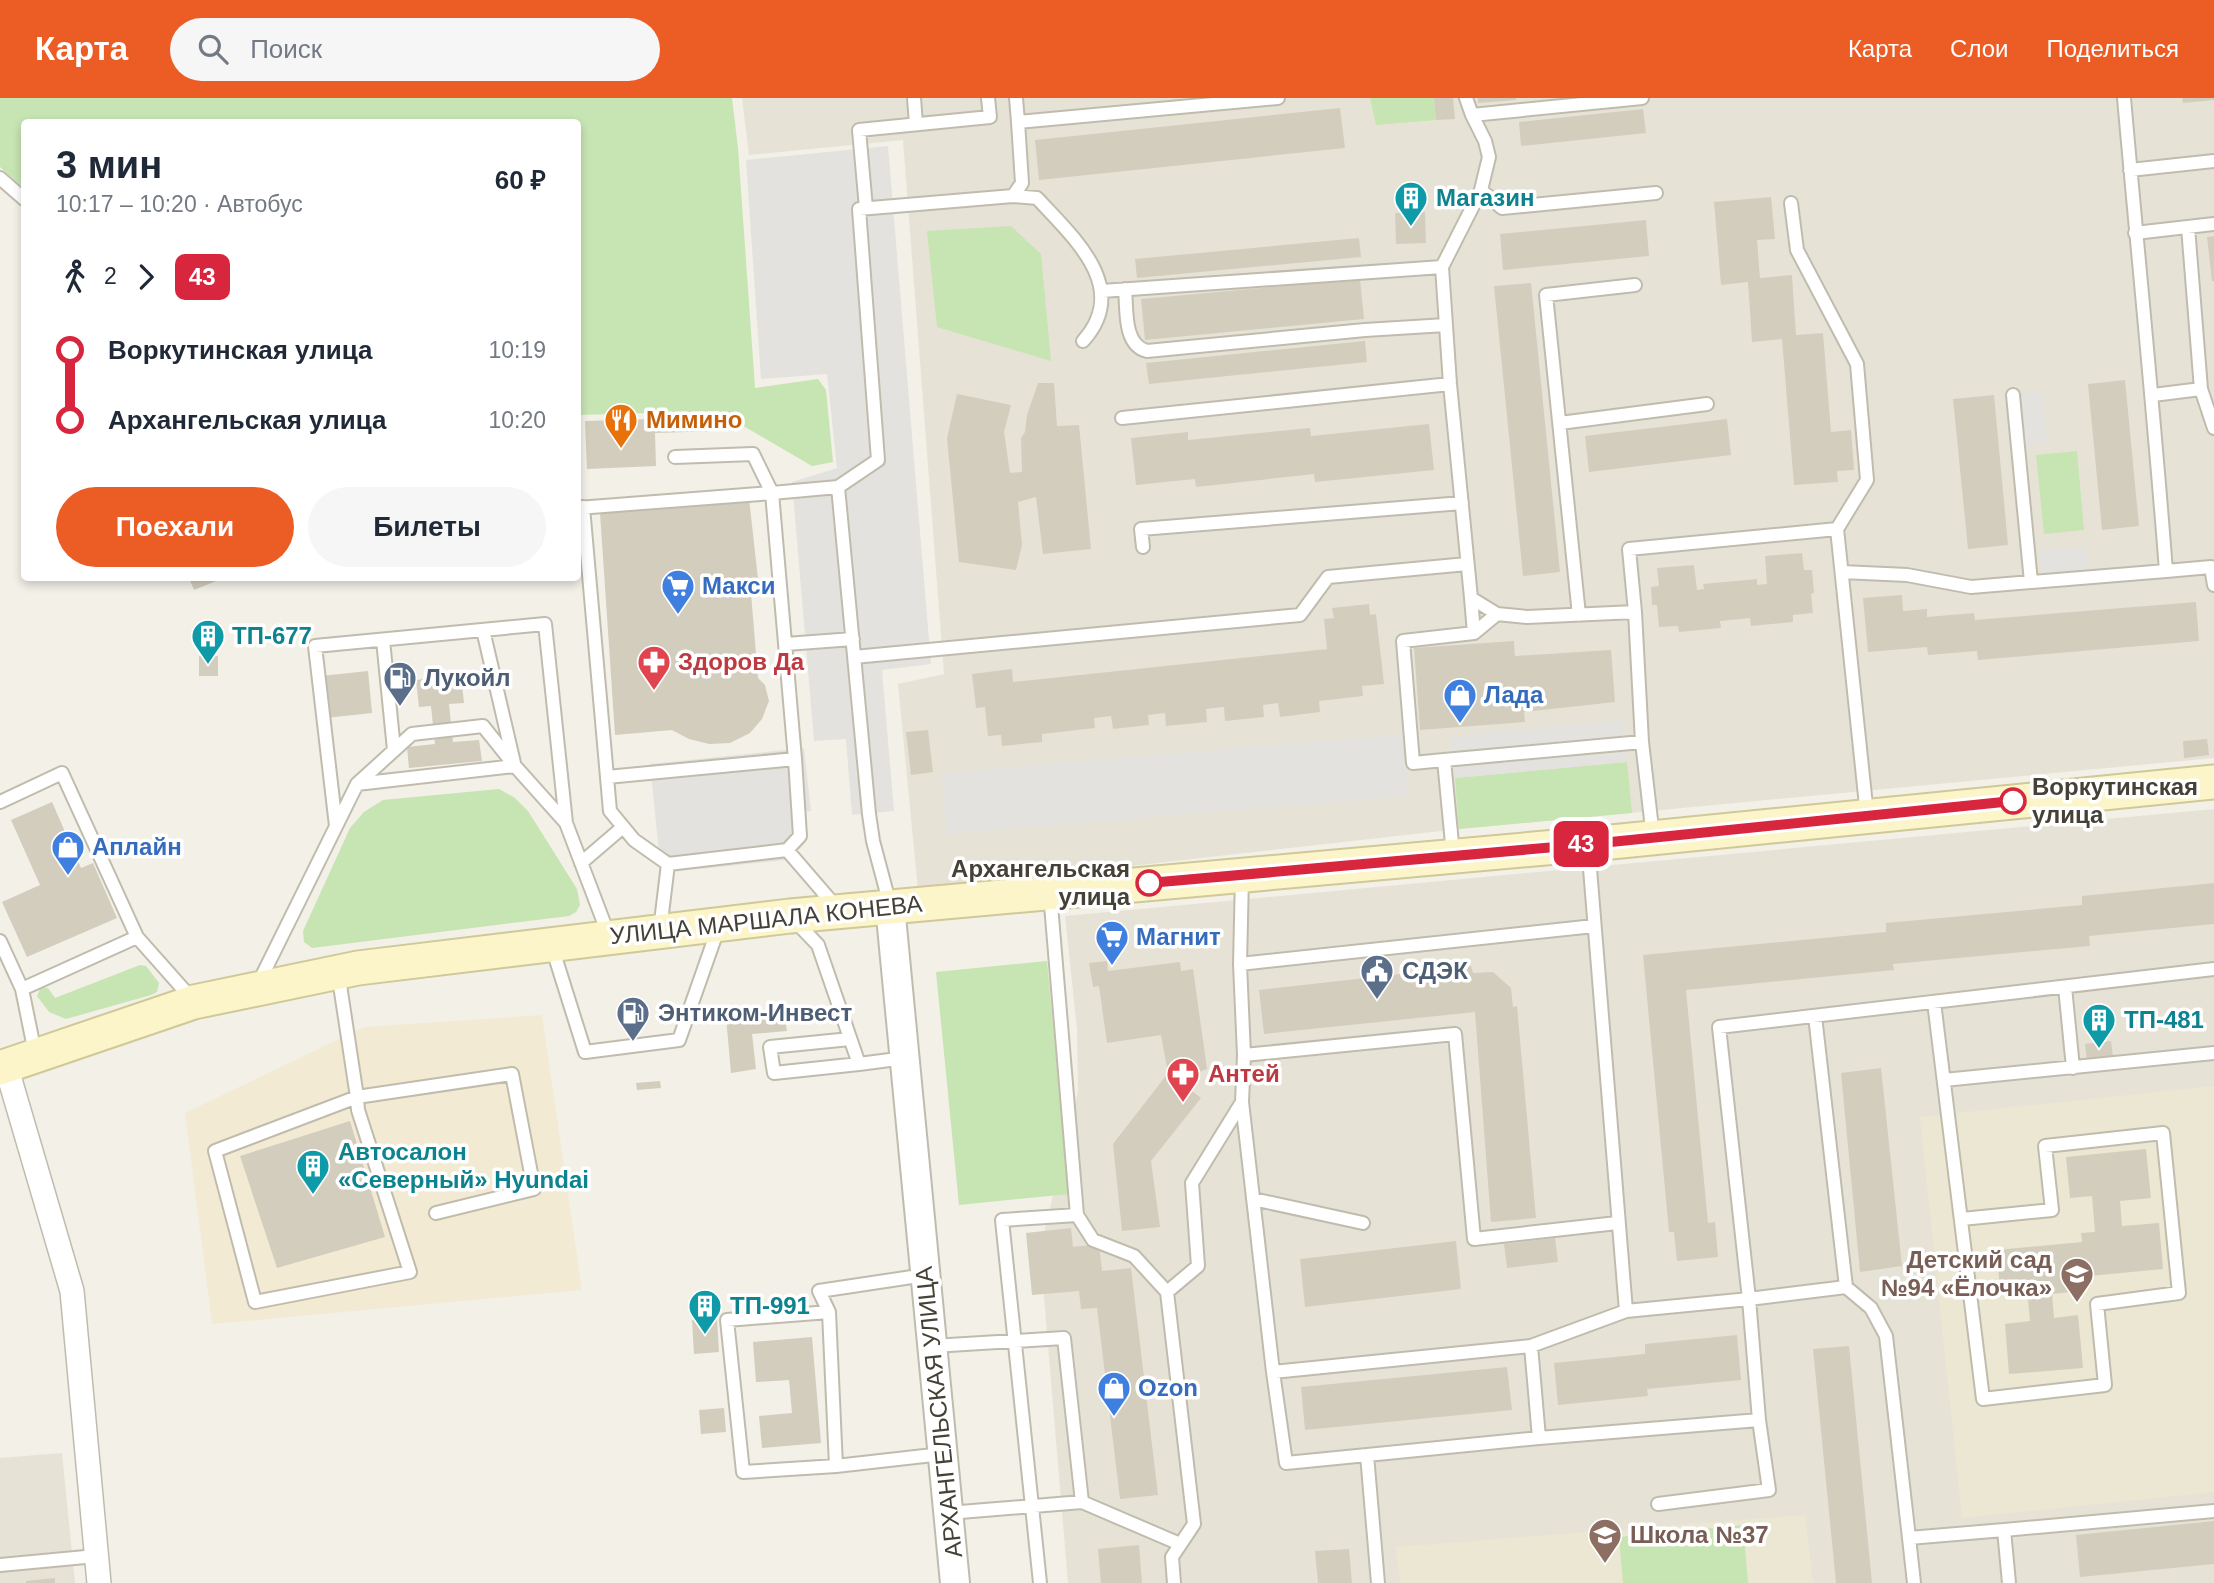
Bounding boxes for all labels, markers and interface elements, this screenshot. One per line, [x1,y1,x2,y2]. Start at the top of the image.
search box [170,18,660,81]
text: Карта [35,30,128,67]
icon: search [194,30,232,68]
text: Поиск [250,34,322,64]
text: Карта [1848,35,1912,62]
text: Слои [1950,35,2008,62]
text: Поделиться [2046,35,2179,62]
text: 3 мин [56,144,162,186]
text: 60 ₽ [495,165,546,195]
building icon: Магазин [1392,179,1430,228]
place label: Магазин [1436,184,1534,211]
text: 10:17 – 10:20 · Автобус [56,191,303,217]
icon: walk [56,258,94,296]
icon: forward [127,258,165,296]
text: 2 [104,263,117,289]
text: 43 [189,263,216,290]
text: Воркутинская улица [108,335,372,365]
text: 10:19 [488,337,546,363]
restaurant icon: Мимино [602,401,640,450]
text: Архангельская улица [108,405,386,435]
place label: Мимино [646,406,742,433]
text: 10:20 [488,407,546,433]
button: Поехали [56,487,294,567]
button: Билеты [308,487,546,567]
supermarket icon: Макси [659,567,697,616]
place label: Макси [702,572,775,599]
building icon: ТП-677 [189,617,227,666]
place label: ТП-677 [232,622,312,649]
pharmacy icon: Здоров Да [635,643,673,692]
place label: Здоров Да [678,648,805,675]
fuel station icon: Лукойл [381,659,419,708]
place label: Лукойл [424,664,511,691]
shop icon: Лада [1441,676,1479,725]
place label: Лада [1484,681,1544,708]
place label: Воркутинская улица [2032,773,2198,828]
marker: Воркутинская улица [2000,788,2026,814]
line badge: 43 [1550,821,1612,867]
shop icon: Аплайн [49,828,87,877]
text: 43 [1568,830,1594,857]
place label: Аплайн [92,833,182,860]
place label: Архангельская улица [951,855,1131,910]
marker: Архангельская улица [1136,870,1162,896]
street label: УЛИЦА МАРШАЛА КОНЕВА [609,890,923,949]
supermarket icon: Магнит [1093,918,1131,967]
place label: Магнит [1136,923,1221,950]
public building icon: СДЭК [1358,952,1396,1001]
place label: СДЭК [1402,957,1468,984]
fuel station icon: Энтиком-Инвест [614,994,652,1043]
place label: Энтиком-Инвест [658,999,852,1026]
building icon: ТП-481 [2080,1001,2118,1050]
place label: ТП-481 [2124,1006,2204,1033]
pharmacy icon: Антей [1164,1055,1202,1104]
place label: Антей [1208,1060,1280,1087]
place label: Автосалон «Северный» Hyundai [338,1138,589,1193]
building icon: Автосалон «Северный» Hyundai [294,1147,332,1196]
place label: Детский сад №94 «Ёлочка» [1881,1246,2052,1301]
school or university icon: Детский сад №94 «Ёлочка» [2058,1255,2096,1304]
street label: АРХАНГЕЛЬСКАЯ УЛИЦА [910,1265,967,1559]
building icon: ТП-991 [686,1287,724,1336]
place label: ТП-991 [730,1292,810,1319]
shop icon: Ozon [1095,1369,1133,1418]
place label: Ozon [1138,1374,1198,1401]
school or university icon: Школа №37 [1586,1516,1624,1565]
place label: Школа №37 [1630,1521,1769,1548]

